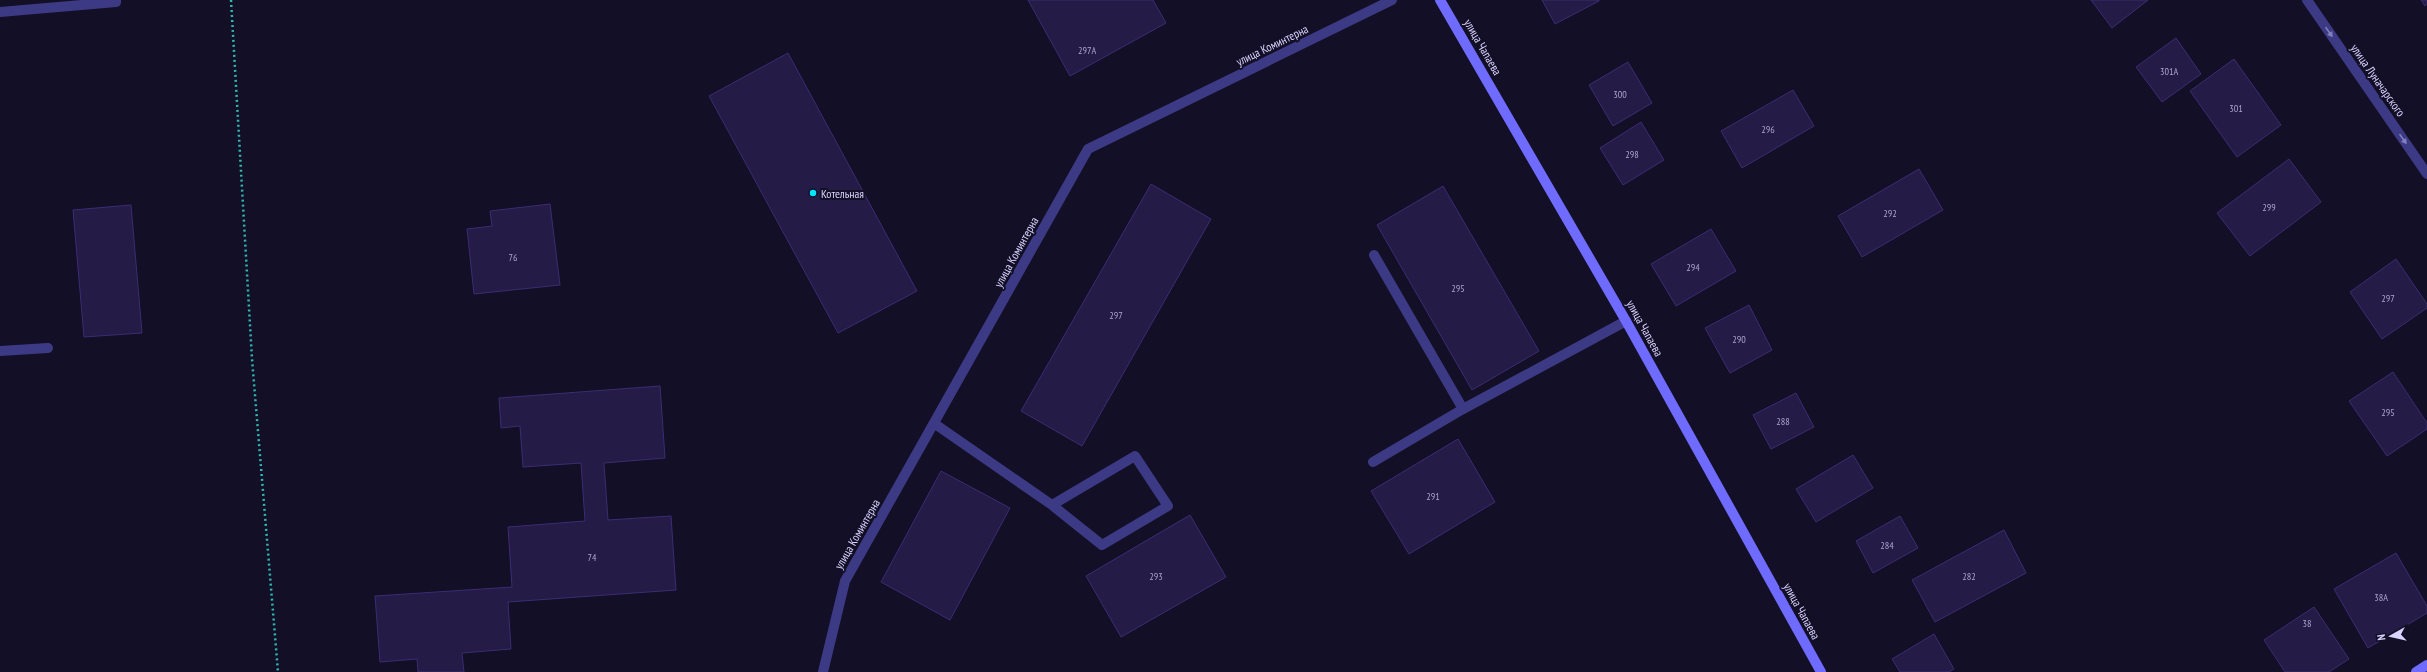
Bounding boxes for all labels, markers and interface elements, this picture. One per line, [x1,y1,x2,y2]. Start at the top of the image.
street label: улица Чапаева [1461,16,1505,78]
street label: улица Коминтерна [1234,21,1311,69]
one-way arrow [2325,27,2333,37]
street label: улица Луначарского [2347,41,2409,119]
house number: 297А [1078,44,1096,57]
house number: 301А [2160,65,2178,78]
house number: 300 [1613,88,1627,101]
house number: 301 [2229,102,2243,115]
house number: 296 [1761,123,1775,136]
one-way arrow [2399,134,2407,144]
house number: 298 [1625,148,1639,161]
place label: Котельная [821,186,864,201]
marker: Котельная [808,188,818,198]
house number: 299 [2262,201,2276,214]
house number: 292 [1883,207,1897,220]
street label: улица Коминтерна [990,214,1042,290]
house number: 76 [509,251,518,264]
house number: 294 [1686,261,1700,274]
house number: 295 [1451,282,1465,295]
house number: 297 [2381,292,2395,305]
street label: улица Чапаева [1623,297,1667,359]
house number: 297 [1109,309,1123,322]
house number: 290 [1732,333,1746,346]
house number: 295 [2381,406,2395,419]
house number: 288 [1776,415,1790,428]
house number: 291 [1426,490,1440,503]
street label: улица Коминтерна [831,496,883,572]
house number: 284 [1880,539,1894,552]
house number: 74 [588,551,597,564]
house number: 293 [1149,570,1163,583]
house number: 282 [1962,570,1976,583]
street label: улица Чапаева [1780,580,1824,642]
house number: 38А [2374,591,2388,604]
north arrow [2371,616,2411,656]
house number: 38 [2303,617,2312,630]
text: N [2374,633,2388,641]

